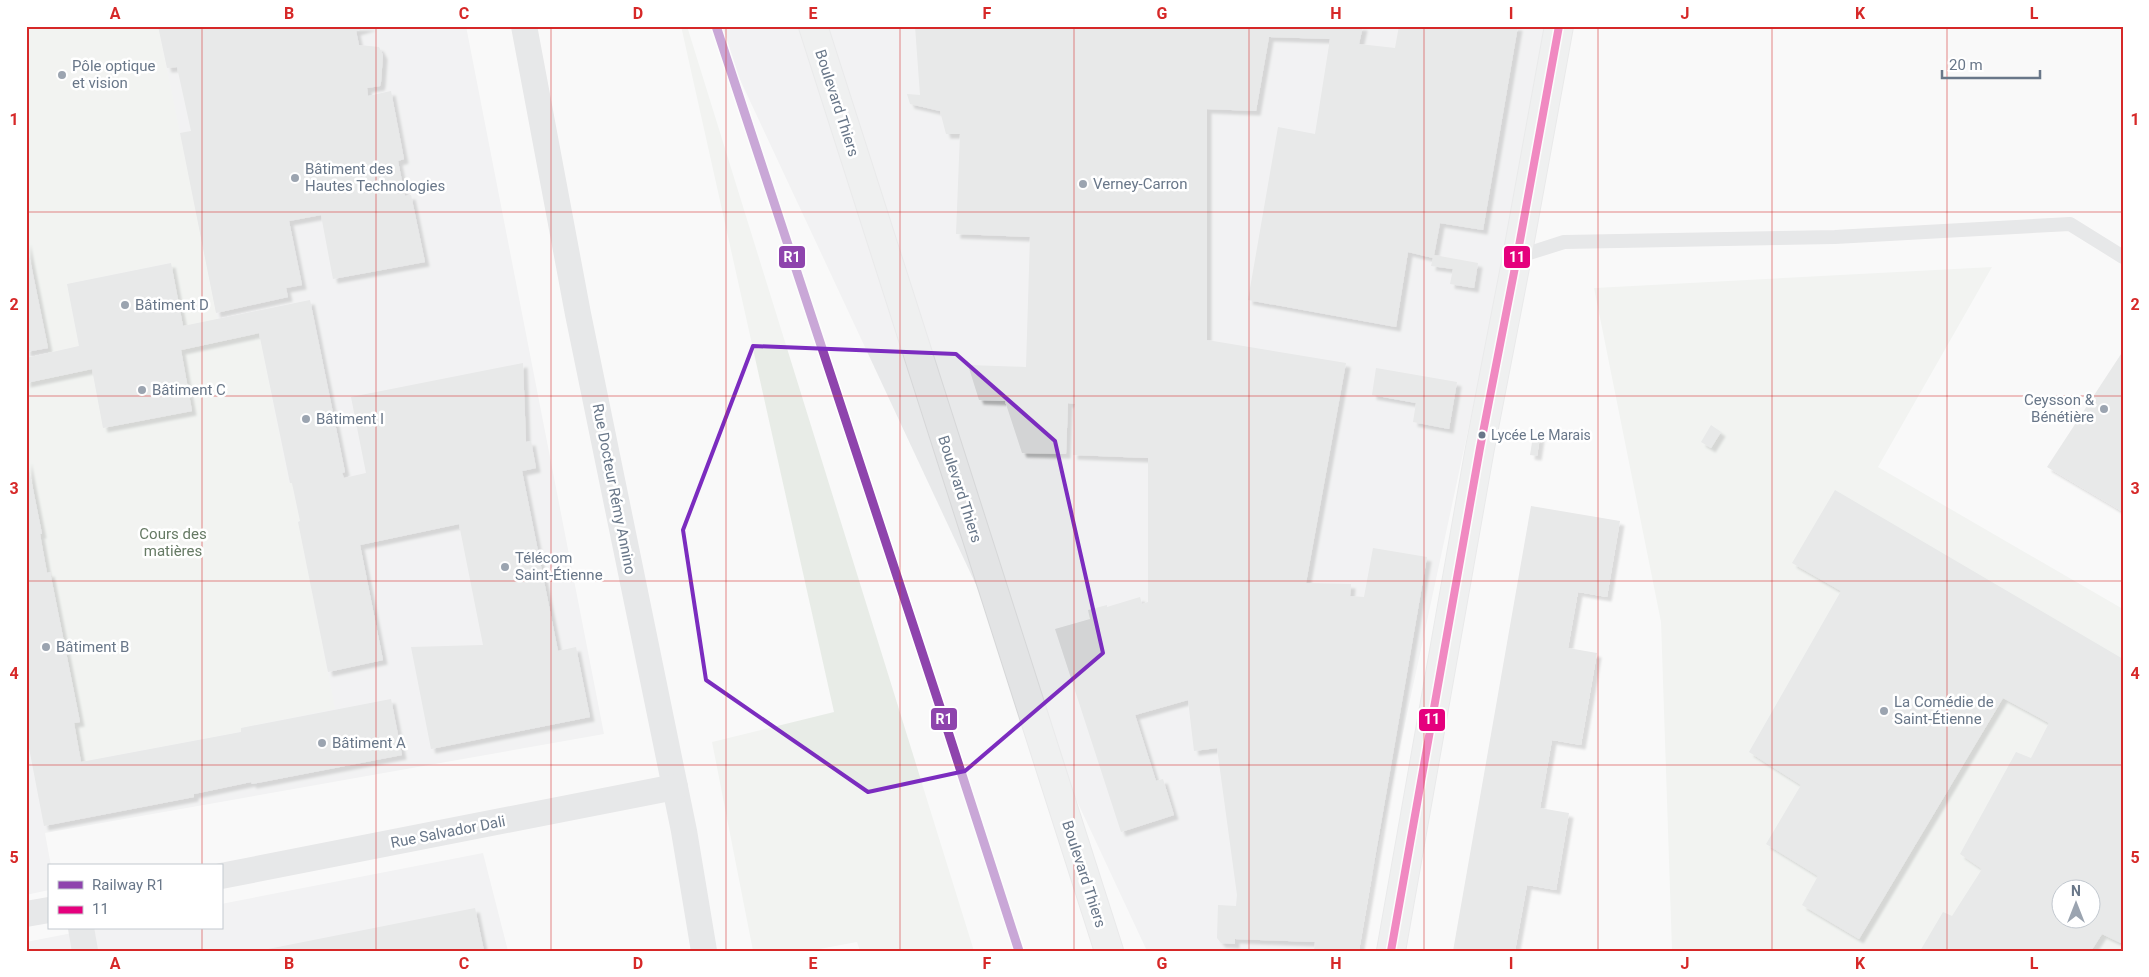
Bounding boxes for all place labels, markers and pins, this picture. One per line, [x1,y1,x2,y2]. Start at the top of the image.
place label: Pôle optique et vision [72,57,156,92]
marker: Pôle optique et vision [56,69,68,81]
place label: Bâtiment des Hautes Technologies [305,160,445,195]
marker: Bâtiment des Hautes Technologies [289,172,301,184]
place label: Verney-Carron [1093,175,1187,193]
marker: Verney-Carron [1077,178,1089,190]
place label: Bâtiment D [135,296,209,314]
marker: Bâtiment D [119,299,131,311]
place label: Bâtiment C [152,381,226,399]
marker: Bâtiment C [136,384,148,396]
place label: Ceysson & Bénétière [2024,391,2095,426]
marker: Ceysson & Bénétière [2098,403,2110,415]
place label: Bâtiment I [316,410,384,428]
marker: Bâtiment I [300,413,312,425]
place label: Lycée Le Marais [1491,427,1591,443]
marker: Lycée Le Marais [1477,430,1487,440]
place label: Télécom Saint-Étienne [515,549,603,584]
marker: Télécom Saint-Étienne [499,561,511,573]
place label: Bâtiment B [56,638,129,656]
marker: Bâtiment B [40,641,52,653]
place label: La Comédie de Saint-Étienne [1894,693,1994,728]
marker: La Comédie de Saint-Étienne [1878,705,1890,717]
place label: Bâtiment A [332,734,406,752]
marker: Bâtiment A [316,737,328,749]

